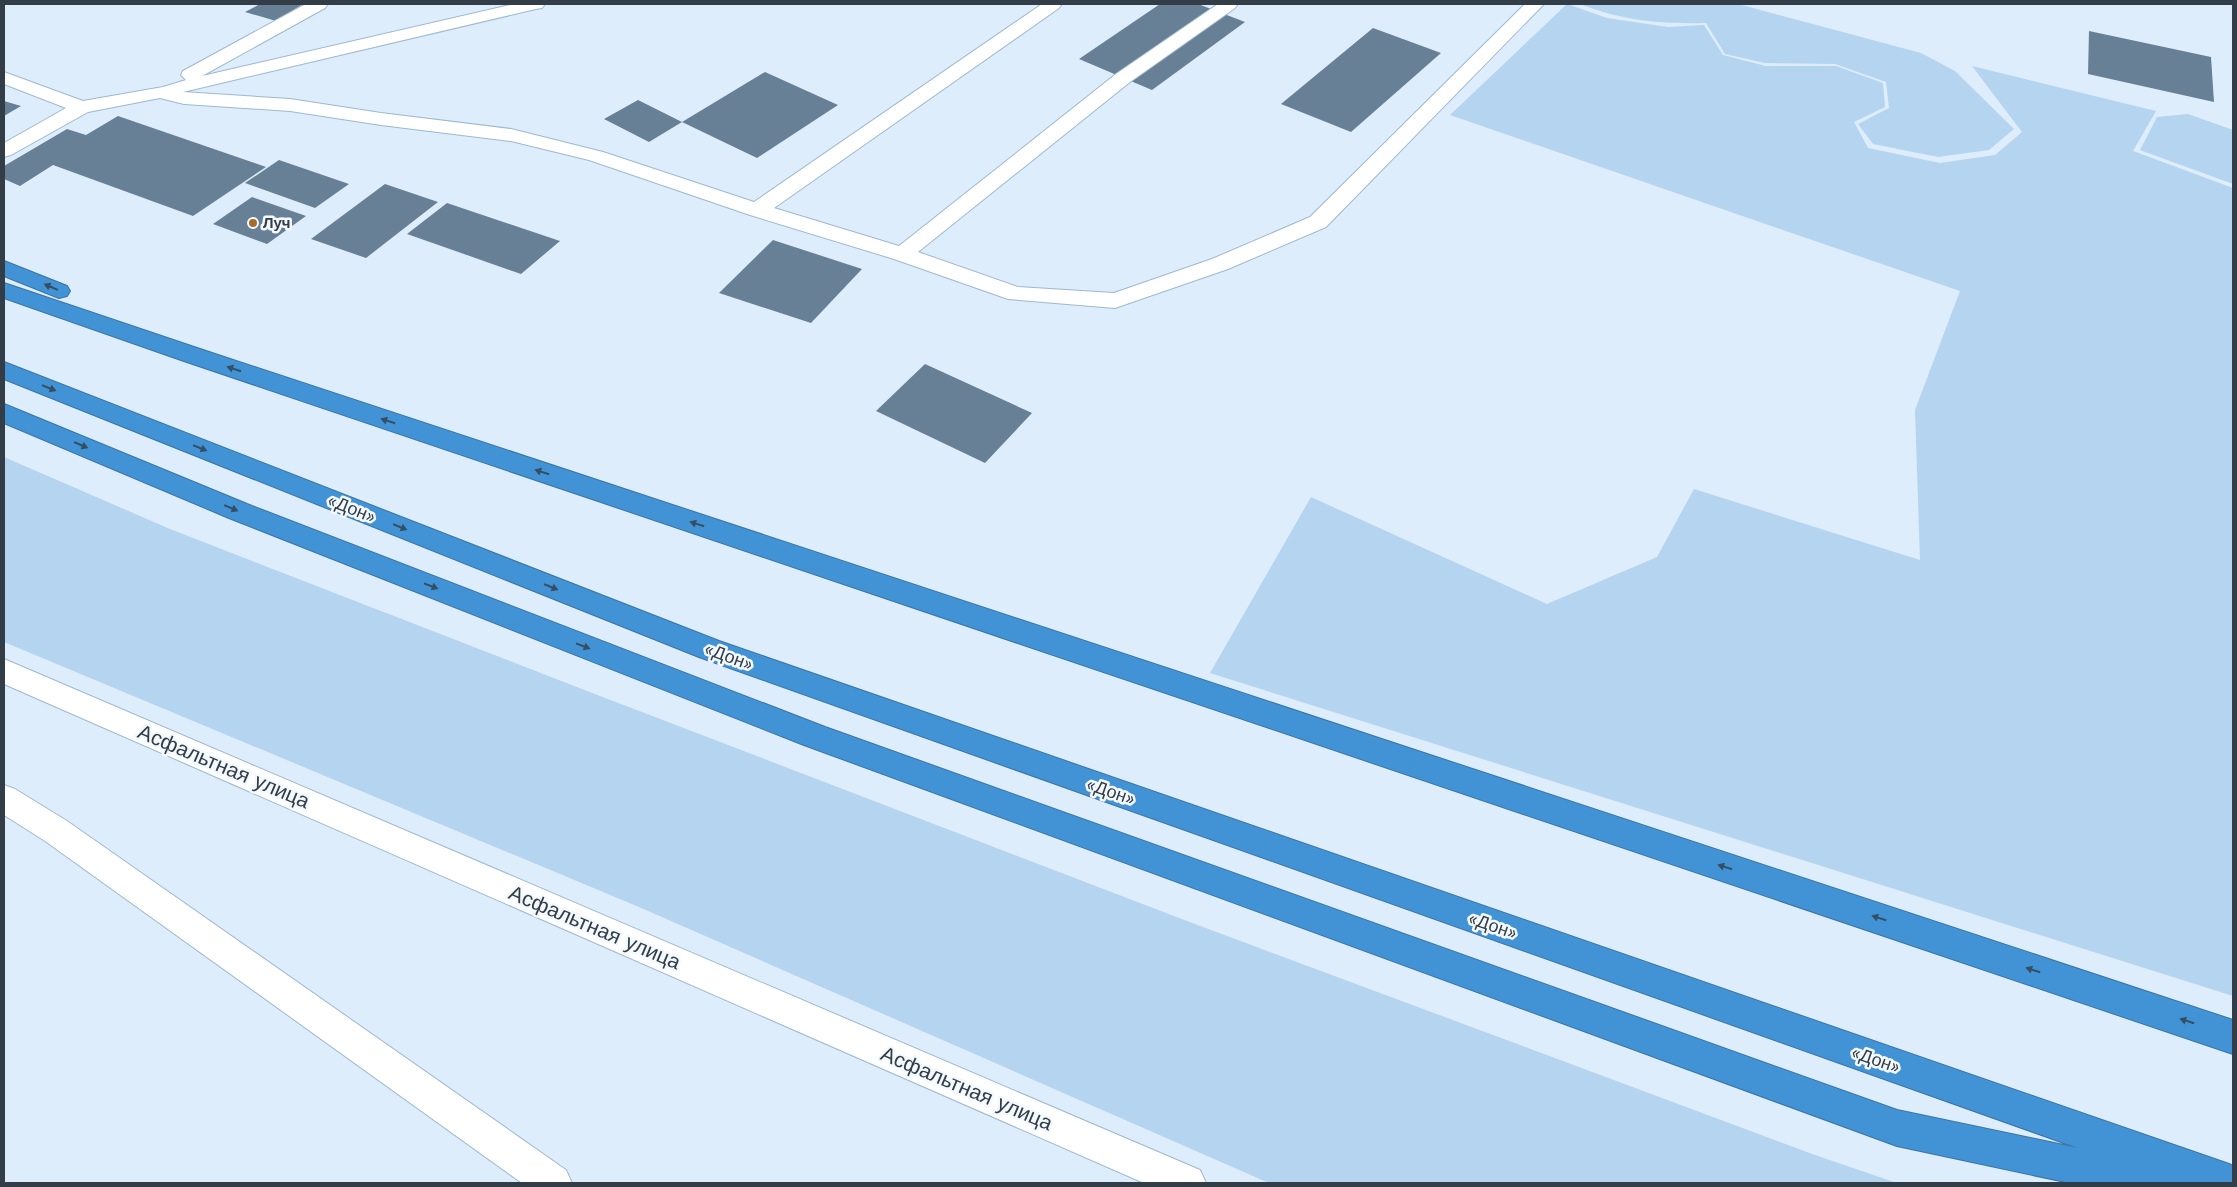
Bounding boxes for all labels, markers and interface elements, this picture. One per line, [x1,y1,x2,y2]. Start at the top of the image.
place label: Луч [263,214,291,232]
marker: Луч [247,217,259,229]
one-way arrow [43,283,58,291]
one-way arrow [226,365,241,373]
one-way arrow [42,384,57,392]
one-way arrow [381,417,396,424]
one-way arrow [74,442,88,450]
one-way arrow [193,444,208,452]
one-way arrow [535,468,550,476]
street label: «Дон» [325,489,379,527]
one-way arrow [224,504,239,512]
one-way arrow [689,520,704,527]
one-way arrow [393,523,408,531]
one-way arrow [424,583,438,591]
one-way arrow [544,583,559,591]
street label: «Дон» [702,638,756,674]
one-way arrow [575,642,590,650]
street label: Асфальтная улица [134,719,314,814]
street label: «Дон» [1084,773,1138,809]
one-way arrow [1717,863,1732,870]
street label: Асфальтная улица [505,880,685,975]
street label: «Дон» [1466,907,1520,943]
one-way arrow [1871,914,1886,922]
one-way arrow [2025,966,2040,974]
one-way arrow [2179,1017,2194,1025]
street label: Асфальтная улица [877,1041,1057,1136]
street label: «Дон» [1849,1041,1903,1077]

